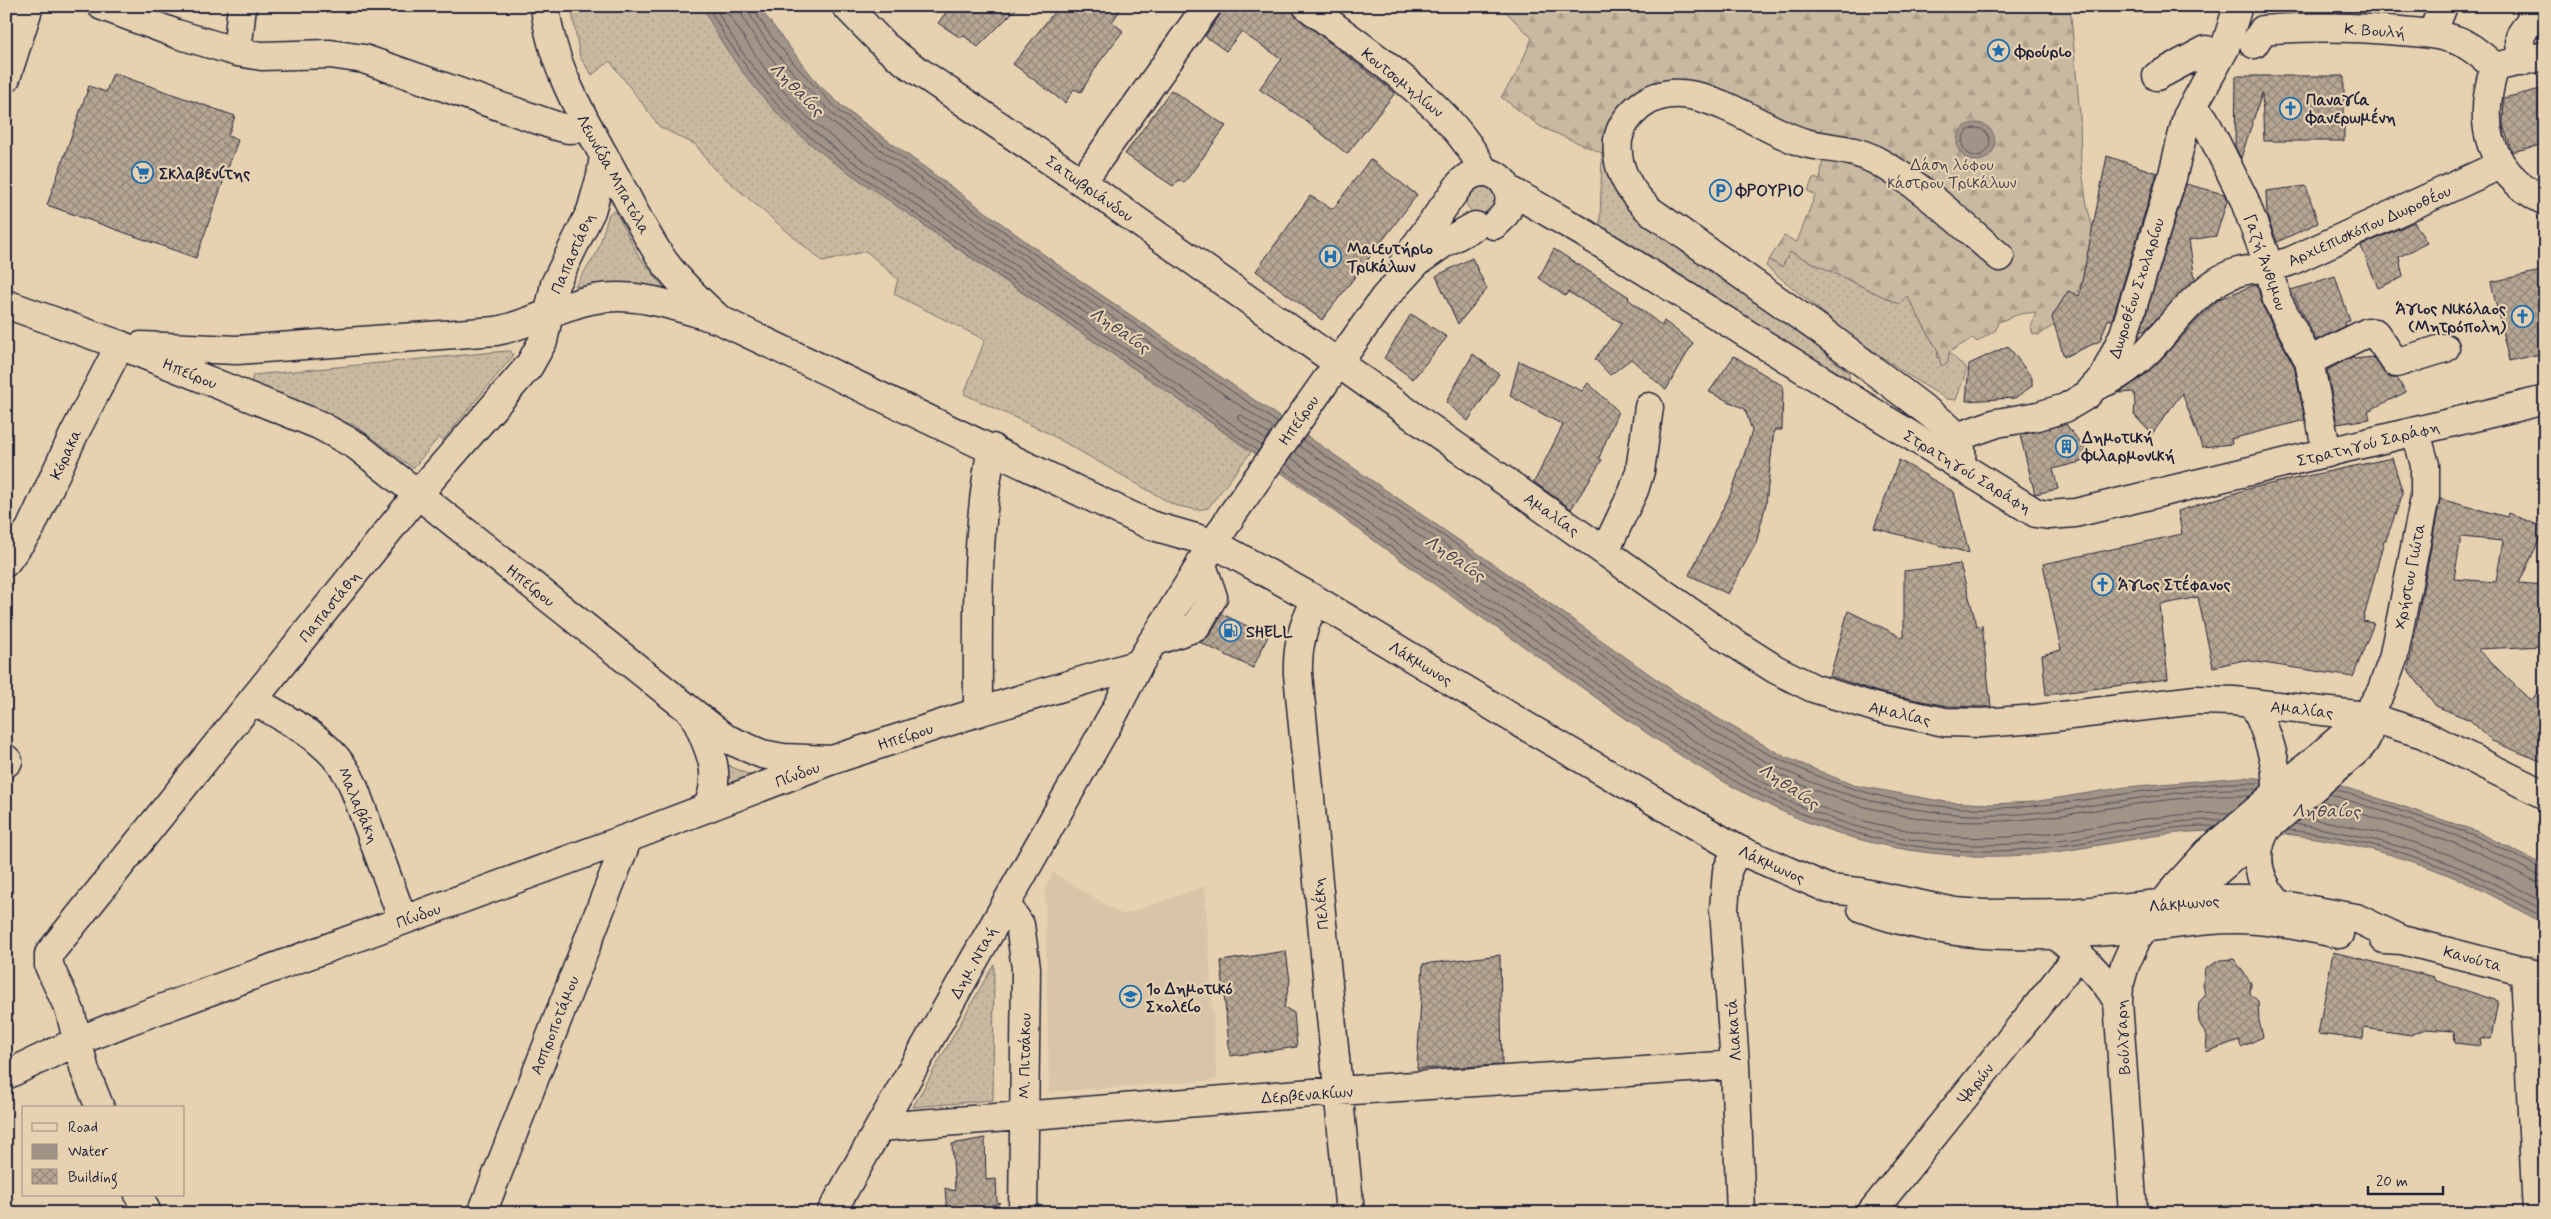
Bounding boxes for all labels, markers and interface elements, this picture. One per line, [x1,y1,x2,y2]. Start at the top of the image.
street label: Κ. Βουλή [2344,19,2406,44]
place icon: Φρούριο [1987,39,2011,63]
place label: Φρούριο [2014,42,2072,63]
street label: Κουτσομηλίων [1357,43,1448,123]
water label: Ληθαίος [764,57,830,123]
place label: Παναγία Φανερωμένη [2305,90,2397,129]
church icon: Παναγία Φανερωμένη [2278,96,2302,120]
street label: Λεωνίδα Μπατόλα [571,111,654,239]
street label: Σατωβριάνδου [1041,151,1137,227]
park label: Δάση λόφου κάστρου Τρικάλων [1887,155,2017,194]
supermarket icon: Σκλαβενίτης [131,161,155,185]
place label: Σκλαβενίτης [159,164,250,185]
parking icon: ΦΡΟΥΡΙΟ [1708,178,1732,202]
street label: Αρχιεπισκόπου Δωροθέου [2284,180,2455,272]
place label: ΦΡΟΥΡΙΟ [1735,181,1804,202]
street label: Παπαστάθη [546,210,601,297]
street label: Γαζή Άνθιμου [2238,212,2291,313]
street label: Δωροθέου Σχολαρίου [2104,215,2170,361]
place label: Μαιευτήριο Τρικάλων [1346,239,1433,278]
hospital icon: Μαιευτήριο Τρικάλων [1319,245,1343,269]
place label: Άγιος Νικόλαος (Μητρόπολη) [2396,299,2506,338]
water label: Ληθαίος [1084,302,1155,360]
church icon: Άγιος Νικόλαος (Μητρόπολη) [2510,305,2534,329]
street label: Ηπείρου [159,354,220,395]
street label: Ηπείρου [1274,391,1324,450]
street label: Στρατηγού Σαράφη [2295,417,2442,472]
street label: Κόρακα [46,426,87,483]
street label: Στρατηγού Σαράφη [1899,426,2035,519]
place label: Δημοτική Φιλαρμονική [2081,428,2176,467]
building icon: Δημοτική Φιλαρμονική [2054,434,2078,458]
street label: Αμαλίας [1519,489,1583,542]
street label: Χρήστου Γιώτα [2390,521,2431,631]
water label: Ληθαίος [1419,530,1490,588]
street label: Ηπείρου [501,560,559,612]
street label: Παπαστάθη [295,567,366,647]
church icon: Άγιος Στέφανος [2090,572,2114,596]
place label: Άγιος Στέφανος [2118,574,2231,596]
fuel station icon: SHELL [1218,619,1242,643]
place label: SHELL [1246,622,1294,643]
street label: Λάκμωνος [1384,637,1456,692]
street label: Αμαλίας [1867,697,1933,732]
street label: Αμαλίας [2269,697,2334,724]
street label: Ηπείρου [875,719,936,756]
street label: Πίνδου [772,757,823,793]
water label: Ληθαίος [1753,758,1824,816]
street label: Μαλαβάκη [332,764,383,847]
water label: Ληθαίος [2292,800,2361,824]
street label: Λάκμωνος [1735,841,1808,889]
street label: Πελέκη [1307,877,1335,931]
street label: Λάκμωνος [2148,891,2220,918]
street label: Πίνδου [393,899,444,934]
street label: Δημ. Νταή [946,923,1003,1003]
street label: Κανούτα [2441,942,2504,977]
street label: Ασπροποτάμου [526,973,585,1078]
place label: 1ο Δημοτικό Σχολείο [1146,979,1233,1018]
school or university icon: 1ο Δημοτικό Σχολείο [1118,985,1142,1009]
street label: Λιακατά [1722,998,1747,1062]
street label: Βούλγαρη [2111,999,2136,1075]
street label: Μ. Πιτσάκου [1014,1013,1037,1099]
street label: Ψαρών [1953,1059,1999,1109]
street label: Δερβενακίων [1260,1082,1354,1109]
legend [22,1106,185,1196]
text: Road [68,1118,98,1138]
text: Water [68,1142,108,1162]
scale bar [2368,1164,2444,1196]
text: Building [68,1168,118,1189]
text: 20 m [2376,1172,2408,1192]

